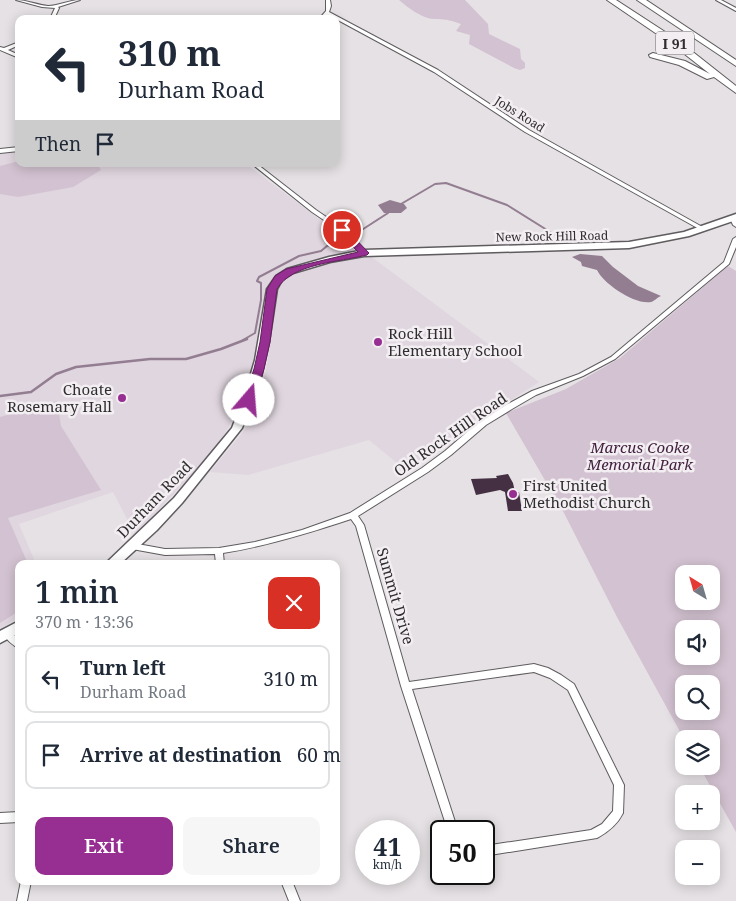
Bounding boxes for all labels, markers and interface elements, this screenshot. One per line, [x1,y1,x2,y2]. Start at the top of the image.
text: 310 m [118,29,221,76]
road number: I 91 [656,32,694,54]
icon: left [35,35,100,100]
text: Durham Road [118,74,264,104]
street label: Jobs Road [491,91,549,136]
icon: arrive [91,130,119,158]
text: Then [35,131,81,157]
pin [321,209,363,251]
icon: arrive [328,216,356,244]
street label: New Rock Hill Road [496,227,609,245]
place label: Rock Hill Elementary School [388,323,522,360]
marker: Rock Hill Elementary School [372,336,384,348]
position arrow [222,373,274,425]
place label: Choate Rosemary Hall [7,379,112,416]
street label: Old Rock Hill Road [390,388,510,480]
marker: Choate Rosemary Hall [116,392,128,404]
park label: Marcus Cooke Memorial Park [586,437,693,474]
street label: Durham Road [112,456,196,542]
place label: First United Methodist Church [523,475,651,512]
marker: First United Methodist Church [507,488,519,500]
street label: Summit Drive [373,545,419,647]
north arrow [675,565,720,610]
map controls [675,565,720,885]
text: 1 min [35,571,119,612]
button: close [268,577,320,629]
text: 370 m · 13:36 [35,611,134,633]
button: sound [675,620,720,665]
text: Turn left [80,655,166,681]
icon: left [37,665,65,693]
text: 310 m [263,666,318,692]
button: search [675,675,720,720]
text: Durham Road [80,681,186,703]
button: layers [675,730,720,775]
icon: arrive [37,741,65,769]
text: Arrive at destination [80,742,282,768]
text: 60 m [297,742,341,768]
button: + [675,785,720,830]
button: Exit [35,817,173,875]
button: Share [183,817,320,875]
speed limit sign: 50 [430,820,495,885]
text: 41 [373,829,402,863]
button: − [675,840,720,885]
text: km/h [373,856,402,873]

